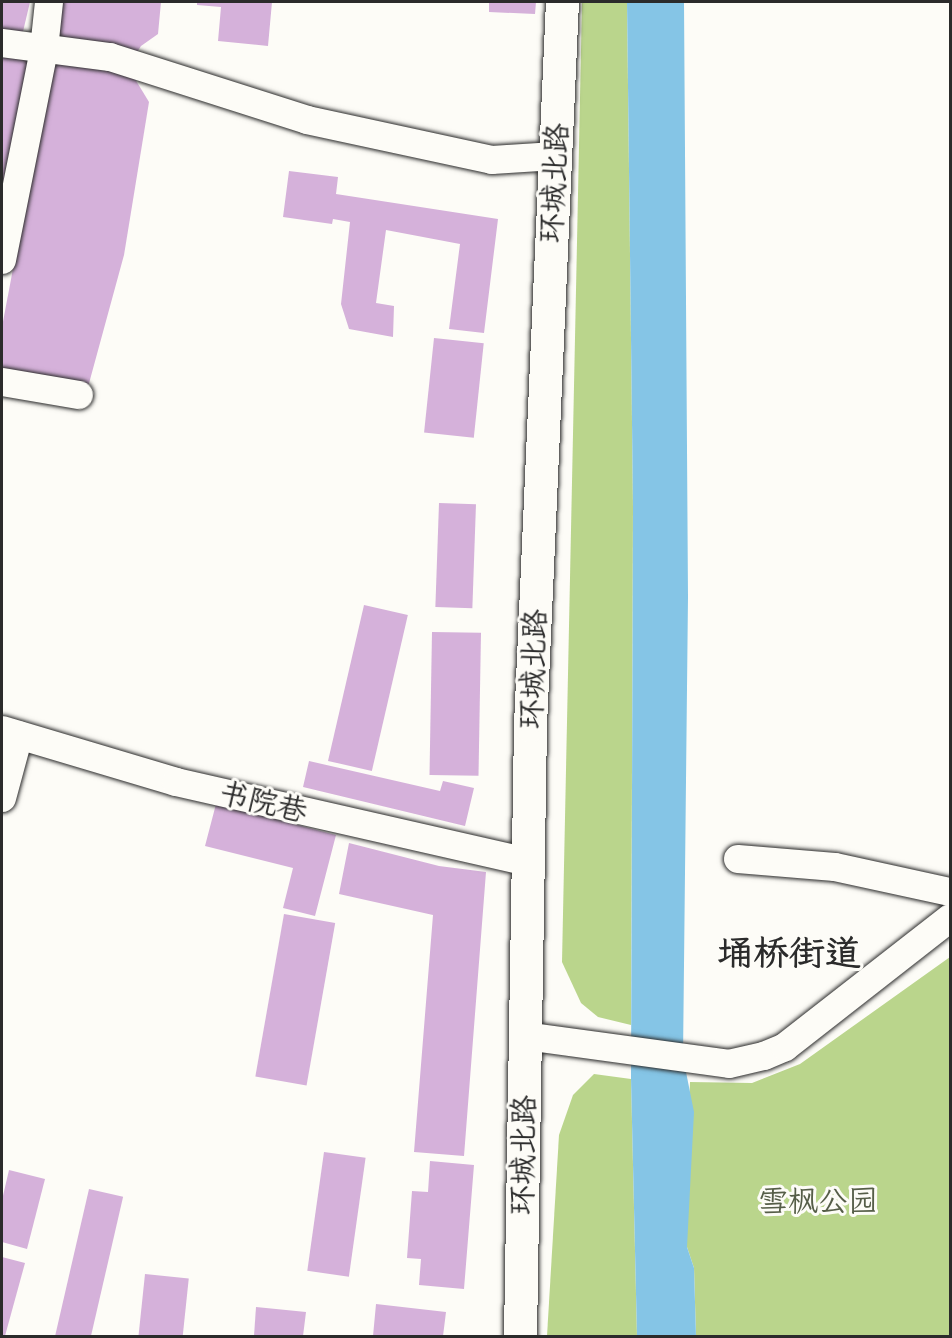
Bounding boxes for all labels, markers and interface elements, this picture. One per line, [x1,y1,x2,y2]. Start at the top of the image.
street label: 环城北路 [533,122,575,244]
street label: 环城北路 [513,608,553,730]
street label: 书院巷 [215,774,311,830]
district label: 埇桥街道 [717,932,861,976]
street label: 环城北路 [504,1095,542,1215]
park label: 雪枫公园 [758,1183,878,1219]

